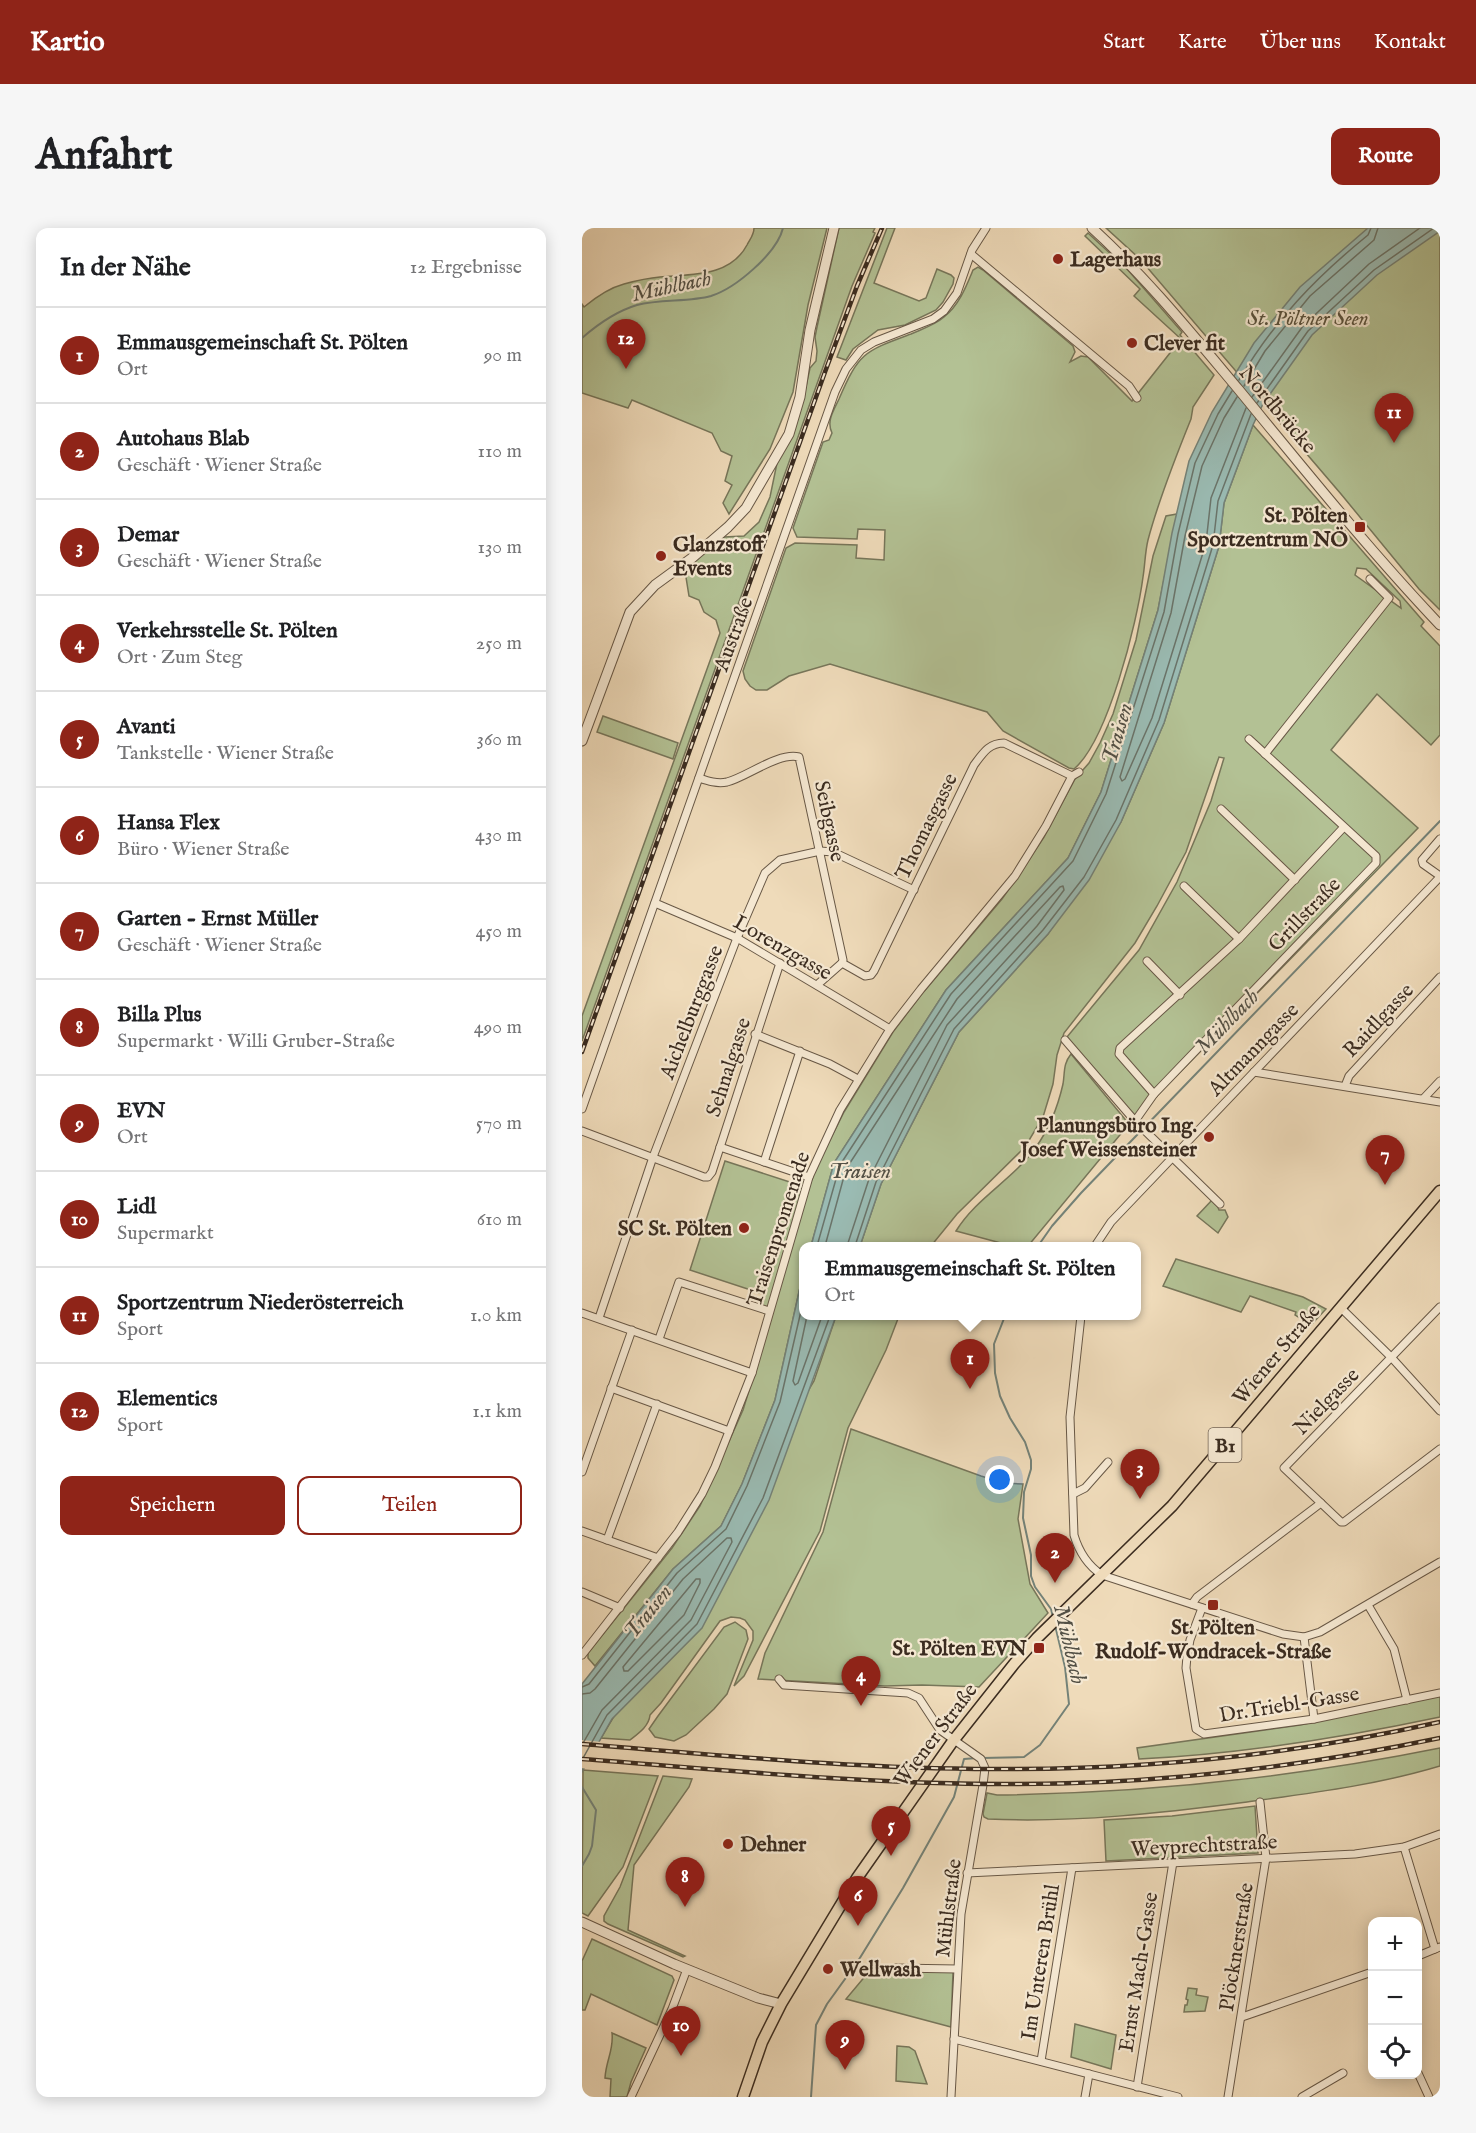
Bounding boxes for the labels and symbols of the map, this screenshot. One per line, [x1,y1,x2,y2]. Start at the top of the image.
place label: Lagerhaus [1070,247,1161,274]
marker: Lagerhaus [1051,252,1065,266]
water label: Mühlbach [629,265,714,309]
park label: St. Pöltner Seen [1247,306,1369,333]
pin: 12 [606,320,645,369]
place label: Clever fit [1144,331,1226,358]
marker: Clever fit [1125,336,1139,350]
street label: Nordbrücke [1232,360,1322,460]
pin: 11 [1374,394,1414,443]
place label: St. Pölten Sportzentrum NÖ [1187,503,1348,554]
marker: St. Pölten Sportzentrum NÖ [1353,520,1367,534]
place label: Glanzstoff Events [673,532,766,583]
marker: Glanzstoff Events [654,549,668,563]
street label: Austraße [708,593,760,676]
water label: Traisen [1096,700,1140,767]
street label: Thomasgasse [890,769,965,884]
street label: Seibgasse [807,778,850,865]
street label: Grillstraße [1263,872,1347,958]
street label: Lorenzgasse [728,909,837,988]
street label: Aichelburggasse [654,941,730,1084]
street label: Raidlgasse [1338,978,1421,1064]
water label: Mühlbach [1189,984,1266,1061]
street label: Altmanngasse [1202,997,1306,1103]
street label: Sehnalgasse [701,1014,758,1120]
place label: Planungsbüro Ing. Josef Weissensteiner [1017,1113,1197,1164]
marker: Planungsbüro Ing. Josef Weissensteiner [1202,1130,1216,1144]
pin: 7 [1366,1136,1404,1185]
street label: Traisenpromenade [742,1148,817,1310]
water label: Traisen [829,1158,891,1186]
place label: SC St. Pölten [618,1216,732,1243]
marker: SC St. Pölten [737,1221,751,1235]
street label: Wiener Straße [1227,1299,1327,1411]
pin: 1 [950,1340,990,1389]
street label: Nielgasse [1288,1362,1366,1442]
road number: B1 [1208,1428,1242,1462]
pin: 3 [1120,1450,1160,1499]
your location [985,1465,1014,1494]
pin: 2 [1036,1534,1074,1583]
water label: Traisen [618,1579,679,1645]
marker: St. Pölten Rudolf-Wondracek-Straße [1206,1598,1220,1612]
water label: Mühlbach [1046,1602,1092,1687]
place label: St. Pölten Rudolf-Wondracek-Straße [1095,1615,1332,1666]
place label: St. Pölten EVN [892,1636,1027,1663]
marker: St. Pölten EVN [1032,1641,1046,1655]
pin: 4 [842,1656,880,1706]
street label: Wiener Straße [888,1678,984,1793]
street label: Dr.Triebl-Gasse [1217,1681,1362,1730]
pin: 5 [872,1806,910,1856]
street label: Weyprechtstraße [1130,1829,1278,1864]
place label: Dehner [740,1832,806,1859]
marker: Dehner [721,1837,735,1851]
street label: Mühlstraße [930,1857,969,1959]
pin: 8 [666,1858,704,1907]
pin: 6 [838,1876,878,1926]
street label: Plöcknerstraße [1214,1881,1261,2013]
street label: Im Unteren Brühl [1016,1882,1067,2042]
street label: Ernst Mach-Gasse [1114,1890,1166,2054]
place label: Wellwash [839,1957,922,1984]
marker: Wellwash [821,1962,835,1976]
pin: 10 [662,2006,700,2056]
pin: 9 [826,2020,864,2070]

